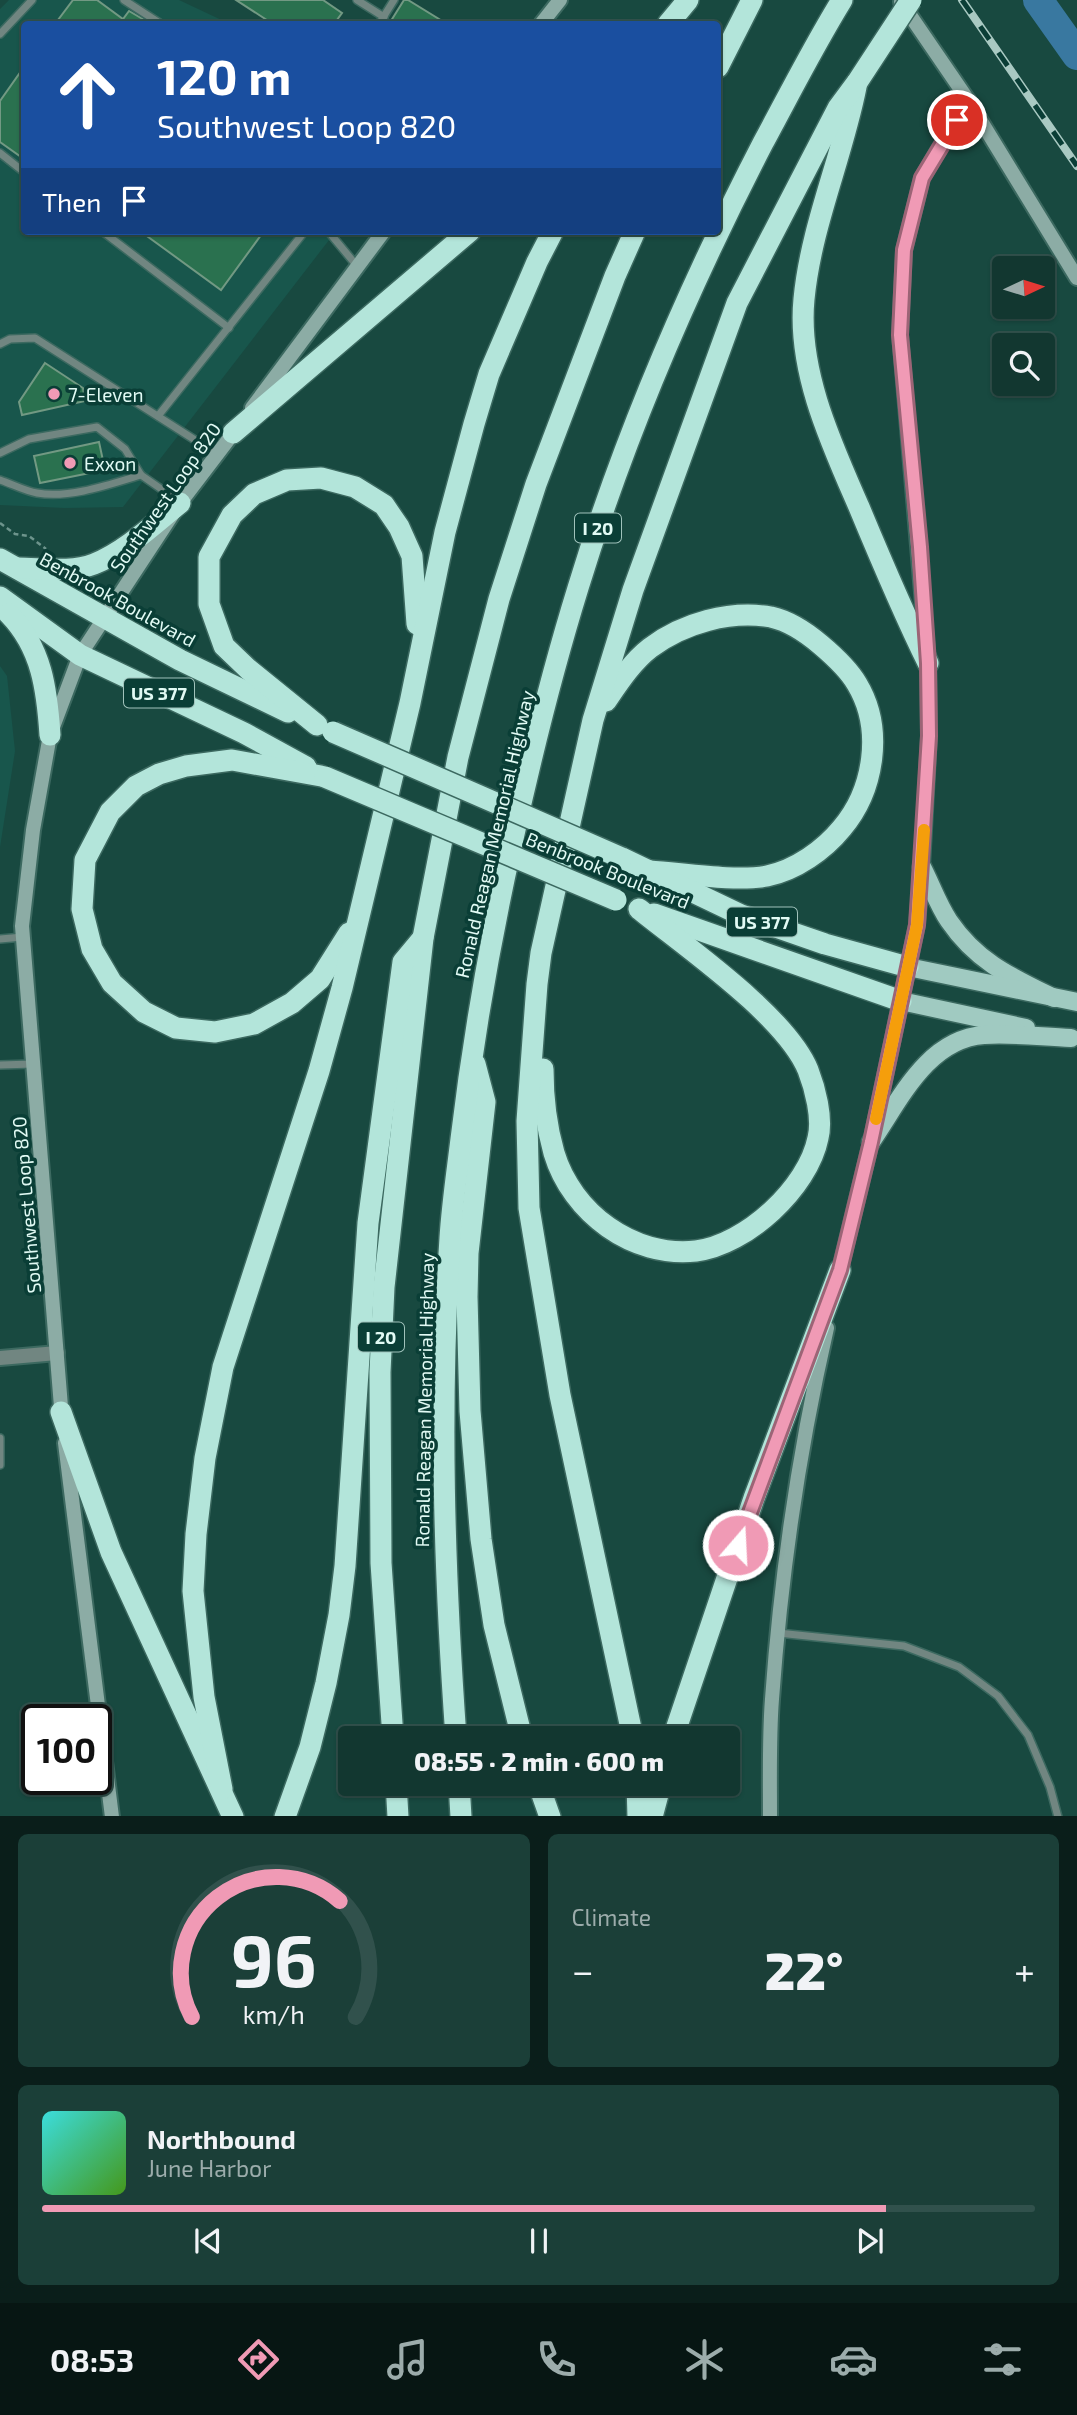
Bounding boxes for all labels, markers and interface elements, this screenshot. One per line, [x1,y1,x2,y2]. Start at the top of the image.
text: 120 m [157,46,291,105]
icon: ahead [42,49,133,140]
pin [927,90,987,150]
icon: arrive [938,101,976,139]
text: Southwest Loop 820 [157,106,456,144]
icon: arrive [115,182,153,220]
text: Then [42,186,101,217]
north arrow [992,256,1055,318]
map controls [992,256,1055,396]
button: search [992,333,1055,396]
place label: 7-Eleven [68,383,144,406]
marker: 7-Eleven [46,386,62,402]
street label: Southwest Loop 820 [105,418,225,576]
place label: Exxon [84,452,136,475]
marker: Exxon [62,455,78,471]
road number: I 20 [575,514,621,542]
street label: Benbrook Boulevard [36,547,200,651]
road number: US 377 [124,678,194,708]
street label: Ronald Reagan Memorial Highway [450,688,538,980]
street label: Benbrook Boulevard [523,827,693,913]
road number: US 377 [727,908,797,937]
street label: Southwest Loop 820 [7,1115,45,1295]
street label: Ronald Reagan Memorial Highway [410,1252,438,1548]
road number: I 20 [358,1322,404,1352]
position arrow [701,1508,775,1582]
speed limit sign: 100 [21,1704,112,1795]
text: 08:55 · 2 min · 600 m [414,1745,664,1776]
text: Climate [572,1903,651,1931]
text: 96 [231,1914,317,2002]
text: 22° [764,1938,843,2000]
text: − [572,1947,594,1993]
text: + [1014,1947,1035,1993]
text: km/h [243,1998,305,2028]
text: Northbound [147,2123,296,2154]
text: June Harbor [147,2154,271,2182]
icon: previous [189,2222,227,2260]
icon: pause [520,2222,558,2260]
icon: next [851,2222,889,2260]
icon: directions [234,2335,283,2384]
icon: music [383,2335,432,2384]
icon: phone [532,2335,581,2384]
icon: climate [680,2335,729,2384]
icon: car [829,2335,878,2384]
icon: filters [978,2335,1027,2384]
text: 08:53 [50,2340,134,2378]

